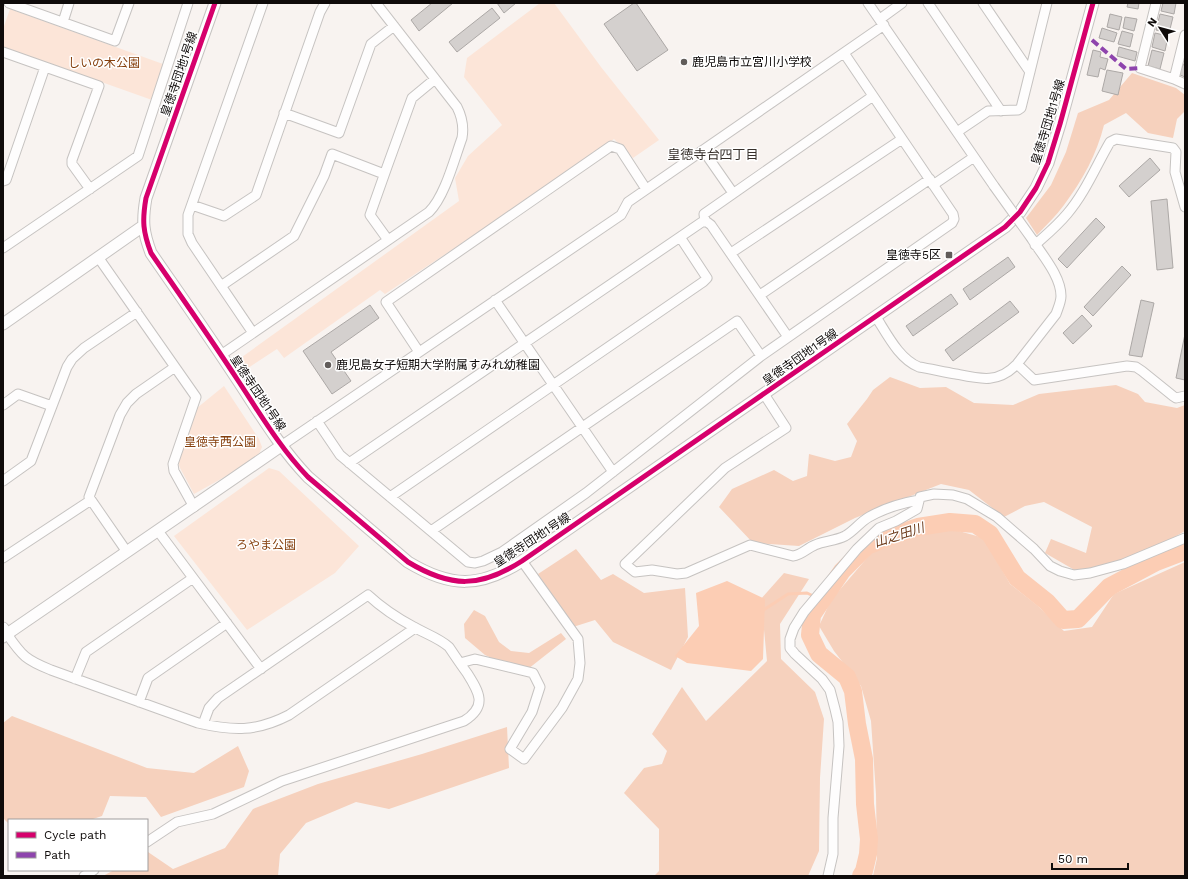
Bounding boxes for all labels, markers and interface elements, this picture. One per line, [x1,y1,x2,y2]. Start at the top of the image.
north arrow [1140,8,1180,48]
text: N [1145,15,1160,30]
street label: 皇徳寺団地1号線 [158,30,200,118]
place label: 鹿児島市立宮川小学校 [692,55,812,69]
park label: しいの木公園 [68,56,140,70]
marker: 鹿児島市立宮川小学校 [679,57,689,67]
street label: 皇徳寺団地1号線 [1028,78,1068,166]
district label: 皇徳寺台四丁目 [667,147,759,162]
place label: 皇徳寺5区 [886,248,941,262]
marker: 皇徳寺5区 [944,250,954,260]
street label: 皇徳寺団地1号線 [760,326,840,388]
street label: 皇徳寺団地1号線 [227,352,289,434]
place label: 鹿児島女子短期大学附属すみれ幼稚園 [336,358,540,372]
marker: 鹿児島女子短期大学附属すみれ幼稚園 [323,360,333,370]
park label: 皇徳寺西公園 [184,435,256,449]
street label: 皇徳寺団地1号線 [491,510,573,570]
water label: 山之田川 [872,519,928,550]
park label: ろやま公園 [236,538,296,552]
legend [8,819,148,871]
text: Cycle path [44,828,106,842]
scale bar [1052,845,1128,871]
text: Path [44,848,70,862]
text: 50 m [1058,852,1088,866]

